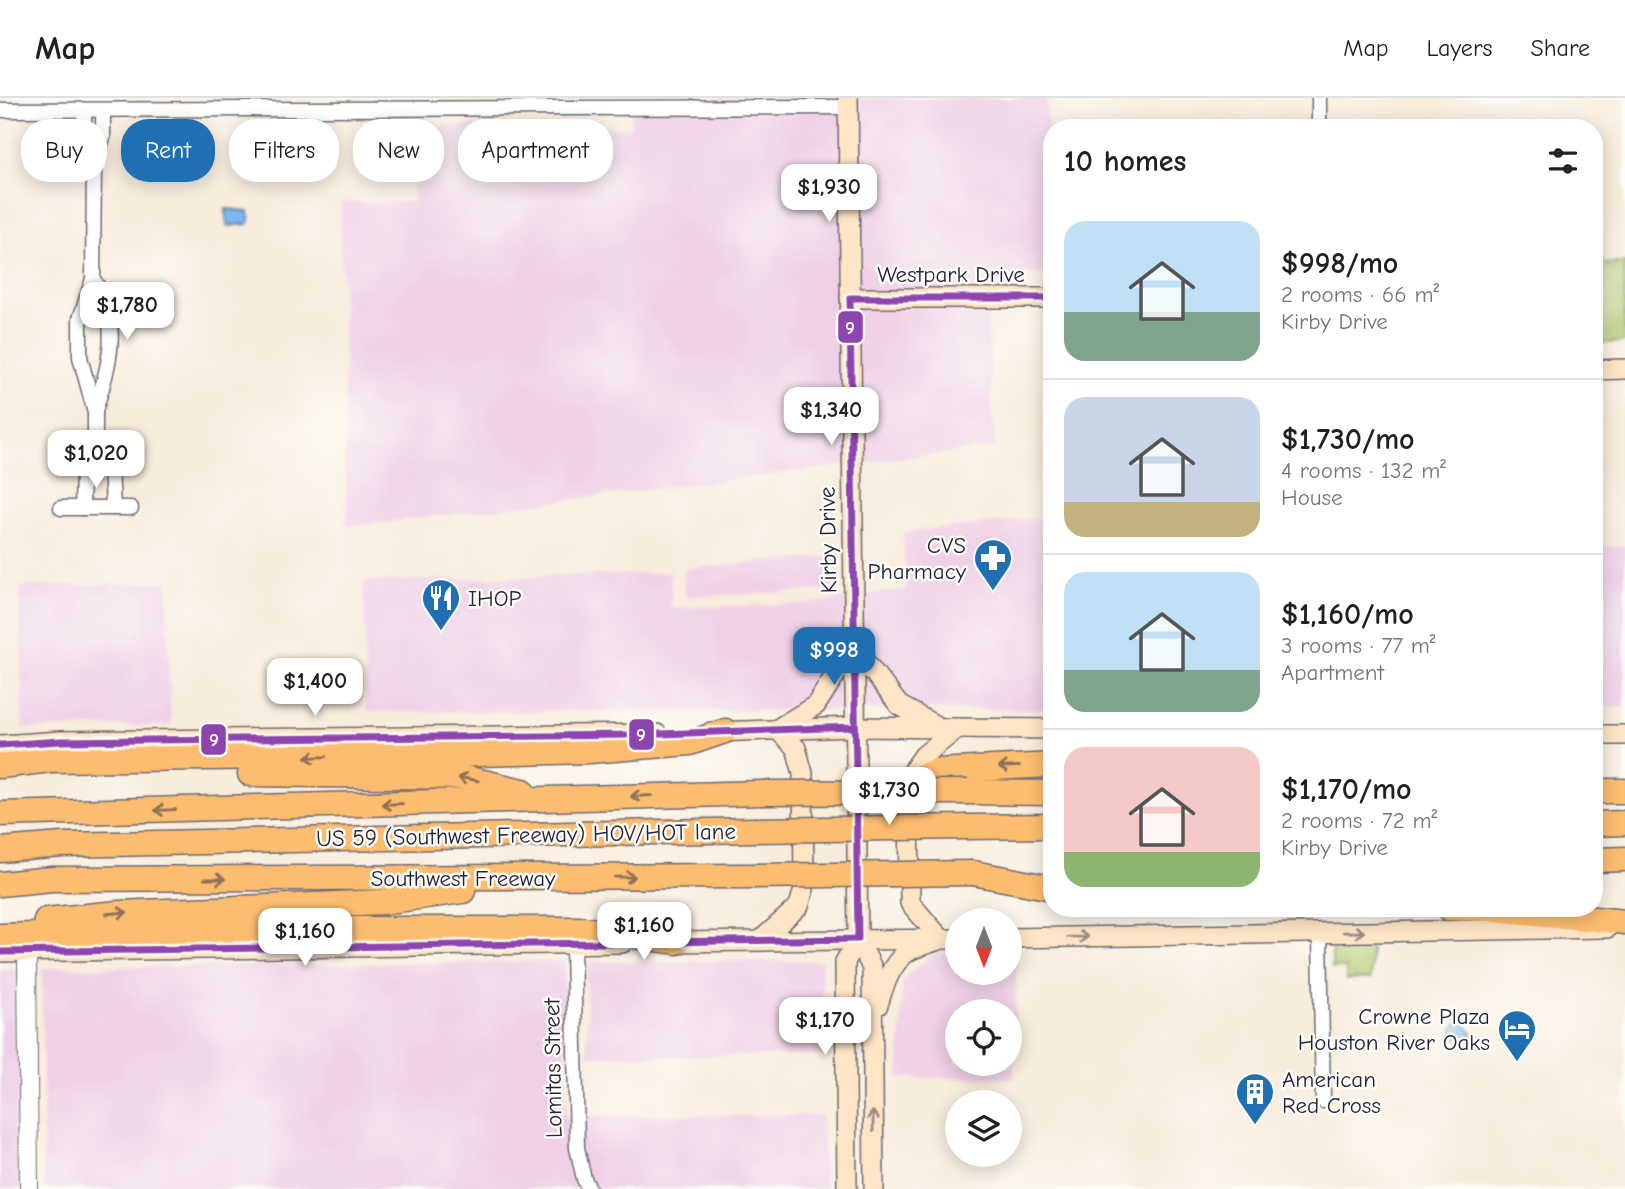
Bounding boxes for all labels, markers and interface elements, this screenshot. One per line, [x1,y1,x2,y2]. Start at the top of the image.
text: Map [35,29,96,67]
text: Map [1343,34,1389,62]
text: Layers [1427,34,1492,62]
text: Share [1530,34,1590,62]
chip: Buy [21,119,107,182]
chip: Rent [121,119,215,182]
chip: Filters [229,119,339,182]
chip: New [353,119,444,182]
chip: Apartment [458,119,613,182]
icon: filters [1544,142,1582,180]
text: 10 homes [1064,144,1186,179]
pin: $1,930 [772,164,886,224]
text: $1,930 [797,173,861,200]
text: $998/mo [1281,246,1398,281]
icon: home [1120,249,1204,333]
street label: Westpark Drive [877,261,1025,288]
text: 2 rooms · 66 m² [1281,281,1439,308]
pin: $1,780 [70,282,184,342]
text: $1,780 [96,291,158,318]
text: Kirby Drive [1281,308,1388,335]
line badge: 9 [837,310,864,344]
text: 9 [845,317,855,339]
pin: $1,340 [774,388,888,447]
text: $1,340 [800,396,862,423]
text: $1,730/mo [1281,422,1415,457]
icon: home [1120,425,1204,509]
pin: $1,020 [39,430,153,490]
text: $1,020 [63,439,129,466]
text: 4 rooms · 132 m² [1281,457,1446,484]
text: House [1281,484,1343,511]
street label: Kirby Drive [814,486,842,594]
place label: CVS Pharmacy [868,532,967,585]
pharmacy icon: CVS Pharmacy [972,537,1014,592]
restaurant icon: IHOP [420,577,462,632]
place label: IHOP [468,585,521,612]
text: $1,160/mo [1281,597,1414,632]
icon: home [1120,600,1204,684]
pin: $998 [793,628,875,687]
text: 3 rooms · 77 m² [1281,632,1436,659]
text: $998 [809,636,859,663]
pin: $1,400 [258,658,372,718]
text: Apartment [1281,659,1384,686]
text: $1,400 [283,667,347,694]
line badge: 9 [628,718,655,751]
line badge: 9 [200,723,227,756]
text: 9 [636,724,646,746]
text: 9 [209,729,219,751]
one-way arrow [305,750,328,763]
one-way arrow [998,761,1021,774]
pin: $1,730 [832,768,946,827]
one-way arrow [457,772,480,785]
text: $1,170/mo [1281,772,1412,807]
icon: home [1120,775,1204,859]
text: $1,730 [858,776,920,803]
one-way arrow [630,790,653,803]
one-way arrow [381,797,404,810]
one-way arrow [153,803,176,816]
text: 2 rooms · 72 m² [1281,807,1437,834]
street label: US 59 (Southwest Freeway) HOV/HOT lane [316,818,736,852]
text: Kirby Drive [1281,834,1388,861]
street label: Southwest Freeway [371,865,556,892]
one-way arrow [613,870,636,884]
one-way arrow [203,872,226,885]
pin: $1,160 [587,902,701,962]
one-way arrow [105,906,127,919]
pin: $1,160 [248,908,362,968]
north arrow [945,908,1022,985]
map controls [945,908,1022,1167]
text: $1,160 [613,911,675,938]
text: $1,160 [274,917,336,944]
one-way arrow [1343,925,1366,939]
one-way arrow [1066,930,1089,944]
street label: Lomitas Street [538,996,568,1138]
pin: $1,170 [768,998,882,1057]
button: locate [945,999,1022,1076]
place label: Crowne Plaza Houston River Oaks [1298,1003,1490,1056]
text: $1,170 [795,1006,855,1033]
hotel icon: Crowne Plaza Houston River Oaks [1496,1008,1538,1063]
place label: American Red Cross [1282,1066,1381,1119]
building icon: American Red Cross [1234,1071,1276,1126]
button: layers [945,1090,1022,1167]
one-way arrow [866,1110,880,1133]

